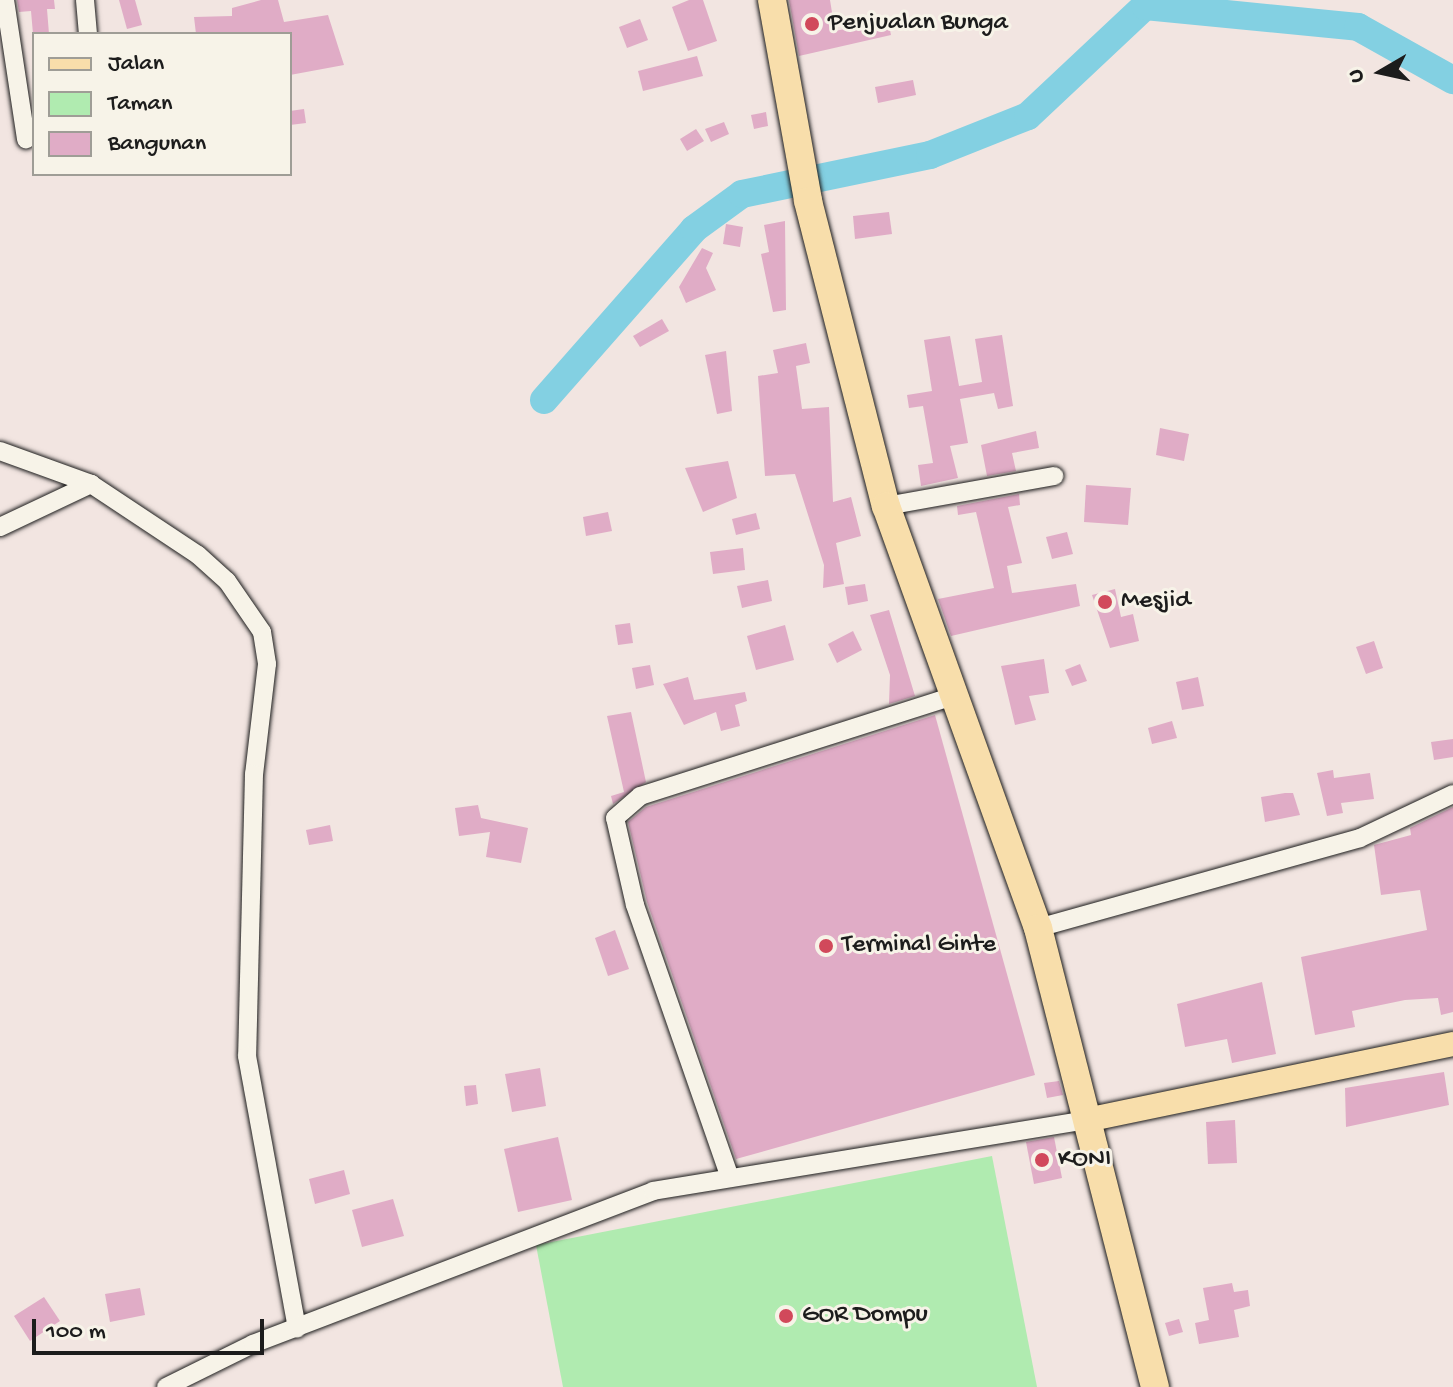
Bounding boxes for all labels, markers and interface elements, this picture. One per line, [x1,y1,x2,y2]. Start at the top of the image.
place label: Penjualan Bunga [828,8,1008,40]
marker: Penjualan Bunga [803,15,821,33]
legend [32,32,292,176]
north arrow [1341,32,1421,112]
text: Jalan [108,50,164,79]
text: U [1343,67,1371,84]
text: Taman [108,90,172,119]
text: Bangunan [108,130,206,159]
place label: Mesjid [1121,586,1190,618]
marker: Mesjid [1096,593,1114,611]
place label: Terminal Ginte [842,930,996,962]
marker: Terminal Ginte [817,937,835,955]
place label: KONI [1058,1144,1111,1176]
marker: KONI [1033,1151,1051,1169]
place label: GOR Dompu [802,1300,928,1332]
scale bar [36,1303,268,1353]
marker: GOR Dompu [777,1307,795,1325]
text: 100 m [46,1318,106,1347]

